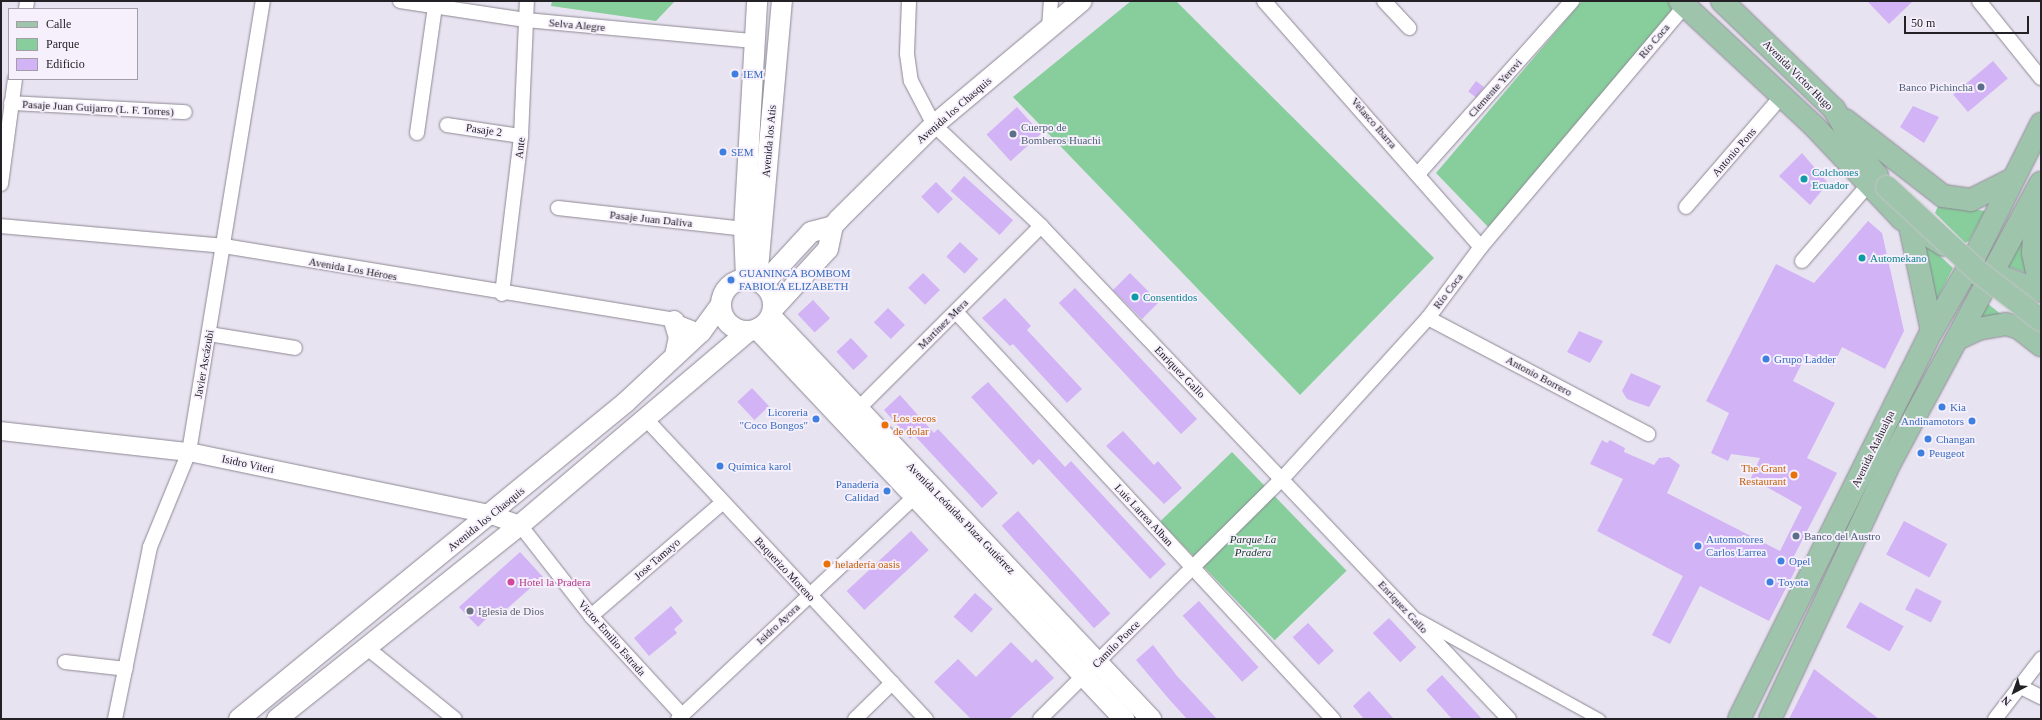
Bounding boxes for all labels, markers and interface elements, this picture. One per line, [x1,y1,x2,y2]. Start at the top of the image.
legend [8,8,138,80]
scale bar [1906,8,2031,34]
street label: Selva Alegre [548,16,606,34]
text: 50 m [1911,16,1935,30]
text: Calle [46,17,71,31]
street label: Río Coca [1636,21,1672,61]
text: Parque [46,37,79,51]
street label: Avenida Victor Hugo [1760,37,1836,113]
street label: Clemente Yerovi [1465,56,1525,120]
text: Edificio [46,57,85,71]
place label: IEM [743,67,763,81]
marker: IEM [730,69,740,79]
street label: Avenida los Chasquis [914,74,994,146]
place label: Banco Pichincha [1899,80,1973,94]
marker: Banco Pichincha [1976,82,1986,92]
street label: Velasco Ibarra [1348,95,1400,151]
street label: Pasaje Juan Guijarro (L. F. Torres) [22,97,174,119]
street label: Avenida los Atis [759,104,779,178]
street label: Pasaje 2 [465,121,503,139]
place label: Cuerpo de Bomberos Huachi [1021,121,1101,147]
street label: Antonio Pons [1709,125,1759,179]
marker: Cuerpo de Bomberos Huachi [1008,129,1018,139]
street label: Ante [512,137,528,159]
place label: SEM [731,145,754,159]
marker: SEM [718,147,728,157]
place label: Colchones Ecuador [1812,166,1858,192]
marker: Colchones Ecuador [1799,174,1809,184]
street label: Pasaje Juan Daliva [609,208,693,230]
place label: Automekano [1870,251,1927,265]
marker: Automekano [1857,253,1867,263]
street label: Avenida Los Héroes [308,255,398,283]
place label: GUANINGA BOMBOM FABIOLA ELIZABETH [739,267,851,293]
street label: Río Coca [1430,271,1466,311]
marker: GUANINGA BOMBOM FABIOLA ELIZABETH [726,275,736,285]
place label: Consentidos [1143,290,1197,304]
marker: Consentidos [1130,292,1140,302]
street label: Martinez Mera [915,296,971,352]
street label: Javier Ascázubi [191,328,217,400]
street label: Enriquez Gallo [1152,343,1208,401]
place label: Grupo Ladder [1774,352,1836,366]
street label: Antonio Borrero [1504,353,1574,399]
marker: Grupo Ladder [1761,354,1771,364]
place label: Kia [1950,400,1966,414]
marker: Kia [1937,402,1947,412]
place label: Licoreria "Coco Bongos" [739,406,808,432]
street label: Avenida Atahualpa [1849,408,1897,490]
place label: Los secos de dolar [893,412,936,438]
marker: Licoreria "Coco Bongos" [811,414,821,424]
place label: Andinamotors [1901,414,1964,428]
marker: Andinamotors [1967,416,1977,426]
marker: Los secos de dolar [880,420,890,430]
place label: Changan [1936,432,1975,446]
marker: Changan [1923,434,1933,444]
place label: Peugeot [1929,446,1964,460]
marker: Peugeot [1916,448,1926,458]
street label: Isidro Viteri [221,452,275,476]
place label: Química karol [728,459,791,473]
street label: Avenida Leónidas Plaza Gutiérrez [904,459,1018,577]
marker: Química karol [715,461,725,471]
place label: The Grant Restaurant [1739,462,1786,488]
marker: The Grant Restaurant [1789,470,1799,480]
place label: Panadería Calidad [836,478,879,504]
street label: Luis Larrea Alban [1112,481,1176,549]
street label: Avenida los Chasquis [445,484,527,554]
marker: Panadería Calidad [882,486,892,496]
place label: Banco del Austro [1804,529,1881,543]
marker: Banco del Austro [1791,531,1801,541]
park label: Parque La Pradera [1230,533,1276,559]
place label: Automotores Carlos Larrea [1706,533,1766,559]
street label: Baquerizo Moreno [752,534,818,604]
street label: Jose Tamayo [631,535,683,583]
marker: Automotores Carlos Larrea [1693,541,1703,551]
place label: Opel [1789,554,1810,568]
marker: Opel [1776,556,1786,566]
place label: heladería oasis [835,557,900,571]
marker: heladería oasis [822,559,832,569]
place label: Hotel la Pradera [519,575,590,589]
place label: Toyota [1778,575,1808,589]
marker: Hotel la Pradera [506,577,516,587]
marker: Toyota [1765,577,1775,587]
street label: Enriquez Gallo [1375,578,1431,636]
street label: Victor Emilio Estrada [576,597,648,679]
street label: Isidro Ayora [753,600,803,648]
place label: Iglesia de Dios [478,604,544,618]
marker: Iglesia de Dios [465,606,475,616]
street label: Camilo Ponce [1089,617,1143,671]
north arrow [1994,672,2034,712]
text: N [1999,694,2013,708]

